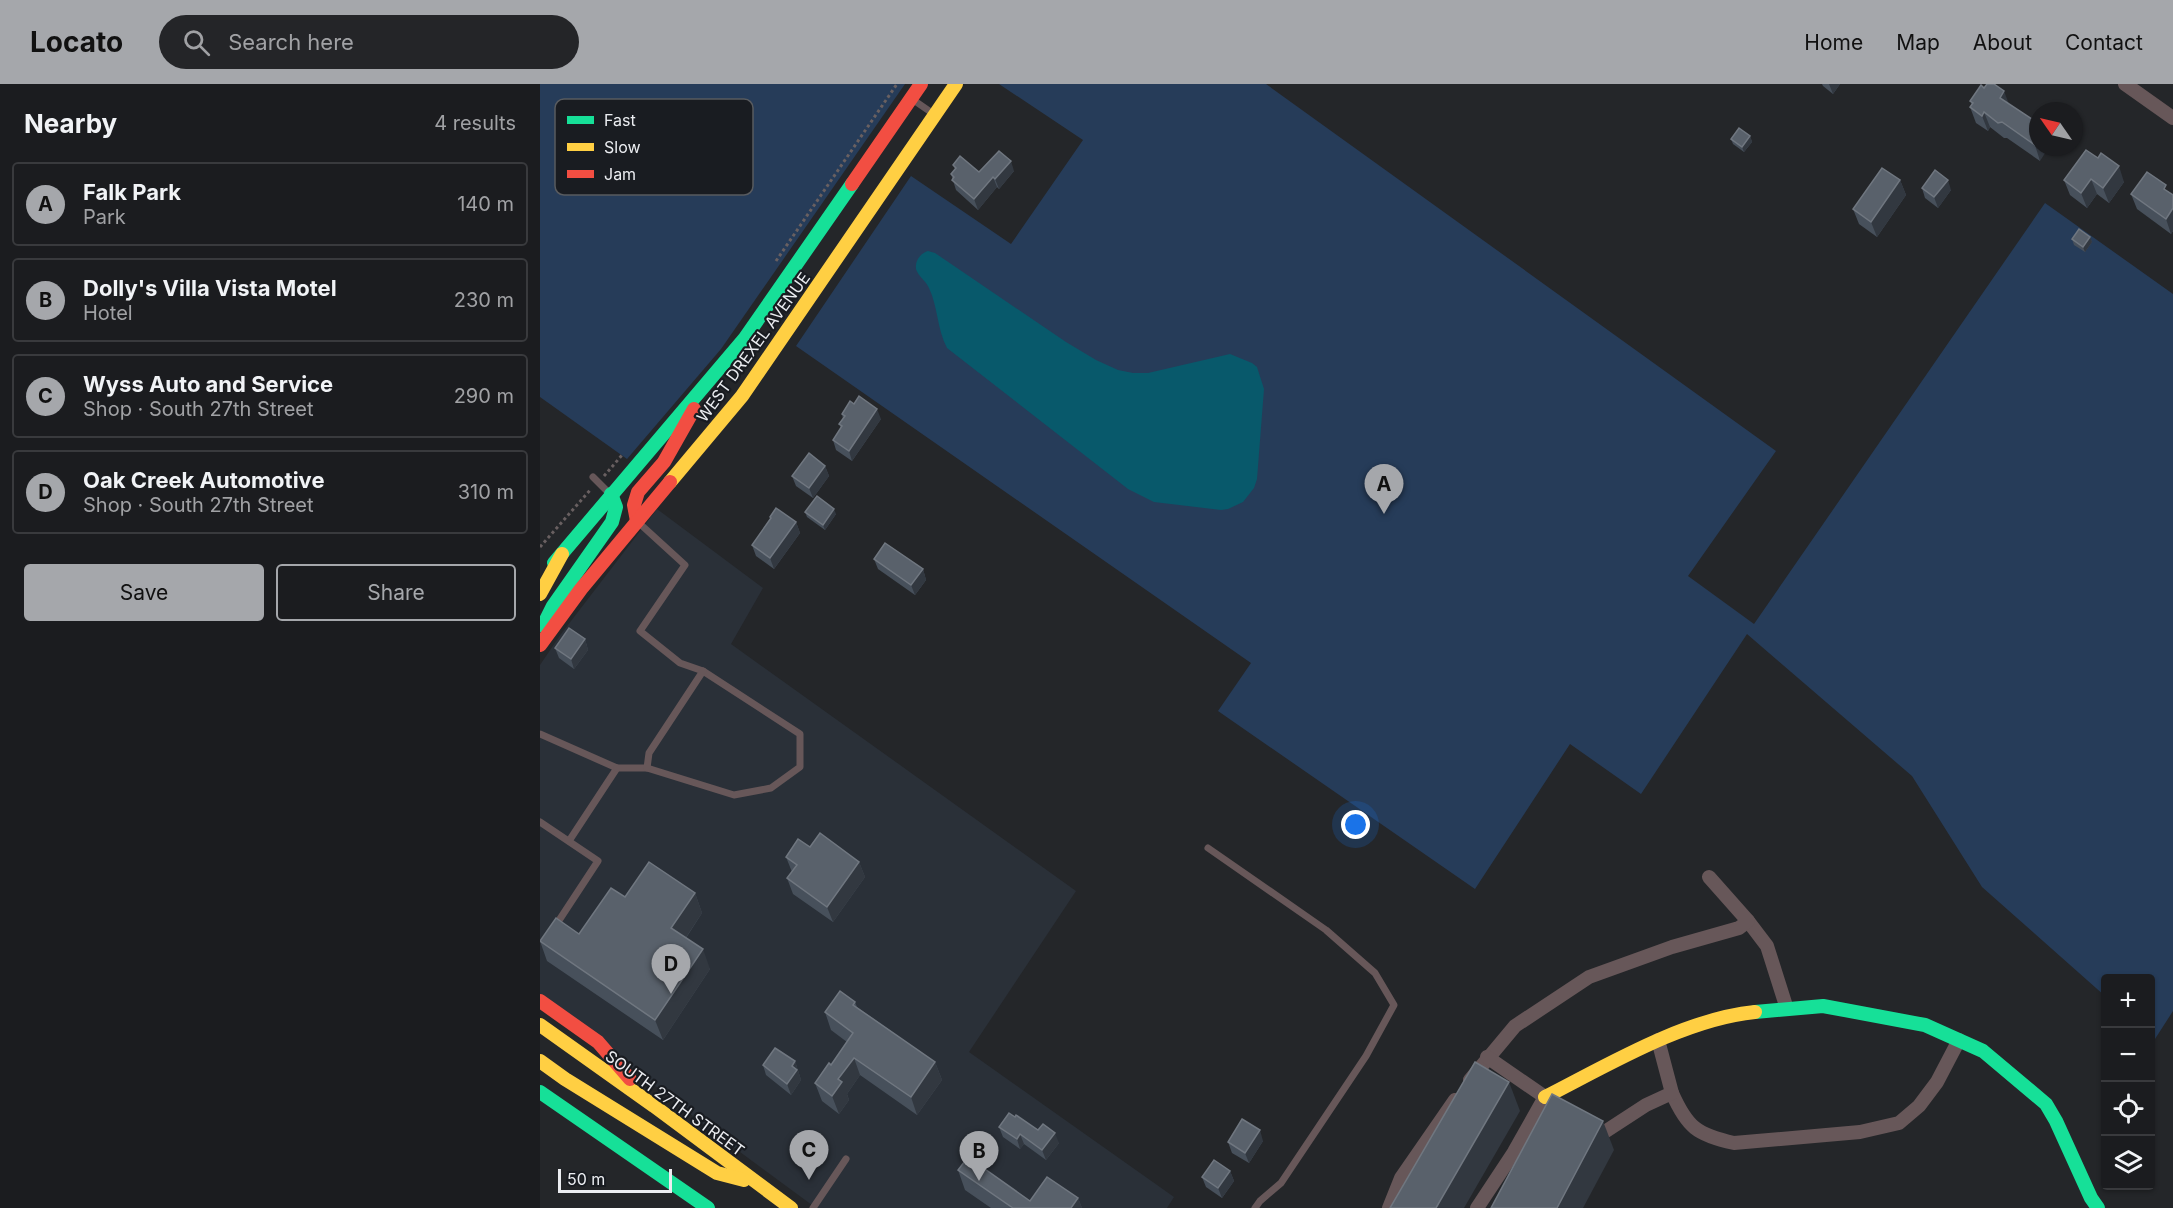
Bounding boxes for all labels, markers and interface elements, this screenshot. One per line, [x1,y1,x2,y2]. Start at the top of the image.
search box [159,15,579,69]
text: Locato [30,25,123,59]
icon: search [180,26,213,59]
text: Search here [228,29,354,55]
text: Home [1804,30,1863,55]
text: Map [1896,30,1940,55]
text: About [1973,30,2032,55]
text: Contact [2065,30,2143,55]
legend [555,99,753,195]
north arrow [2029,102,2083,156]
text: Nearby [24,108,117,139]
text: Fast [604,110,636,130]
text: 4 results [434,111,516,135]
text: Slow [604,137,641,157]
text: Jam [604,164,636,184]
text: Falk Park [83,179,181,205]
text: A [38,192,53,216]
text: 140 m [457,192,514,216]
text: Park [83,205,126,229]
street label: WEST DREXEL AVENUE [692,268,814,426]
text: Dolly's Villa Vista Motel [83,275,337,301]
text: B [39,288,52,312]
text: 230 m [454,288,514,312]
text: Hotel [83,301,133,325]
text: Wyss Auto and Service [83,371,333,397]
text: C [38,384,53,408]
text: 290 m [454,384,514,408]
text: Shop · South 27th Street [83,397,314,421]
pin: A [1364,464,1404,514]
text: Oak Creek Automotive [83,467,325,493]
text: D [38,480,53,504]
text: 310 m [458,480,514,504]
text: Shop · South 27th Street [83,493,314,517]
button: Save [24,564,264,621]
button: Share [276,564,516,621]
your location [1341,810,1370,839]
pin: D [652,944,690,994]
map controls [2101,974,2155,1190]
button: + [2101,974,2155,1028]
button: − [2101,1028,2155,1082]
street label: SOUTH 27TH STREET [602,1046,748,1160]
button: locate [2101,1082,2155,1136]
pin: C [790,1130,828,1180]
pin: B [960,1132,998,1181]
button: layers [2101,1136,2155,1190]
scale bar [558,1166,672,1194]
text: 50 m [567,1169,605,1189]

